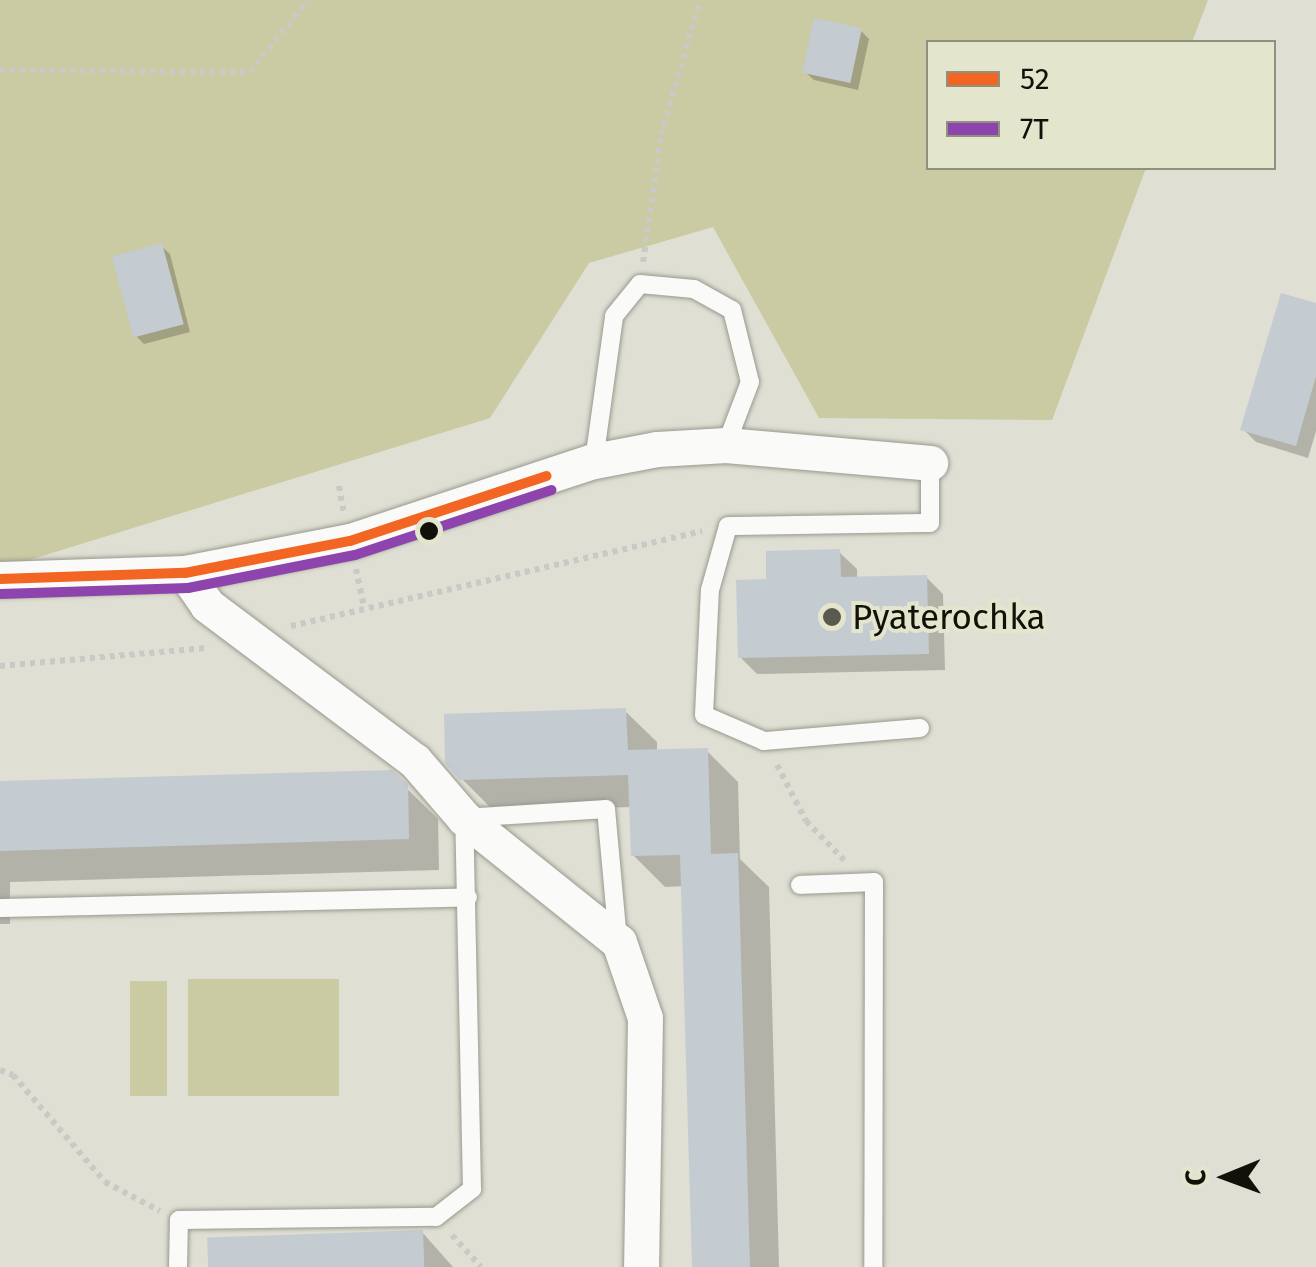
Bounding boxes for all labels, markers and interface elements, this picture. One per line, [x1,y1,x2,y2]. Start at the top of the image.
legend [926,40,1276,170]
text: 52 [1020,61,1050,97]
text: 7Т [1020,111,1049,147]
unlabelled marker [419,521,439,541]
place label: Pyaterochka [852,596,1046,638]
marker: Pyaterochka [821,606,843,628]
north arrow [1176,1127,1276,1227]
text: С [1179,1169,1212,1186]

